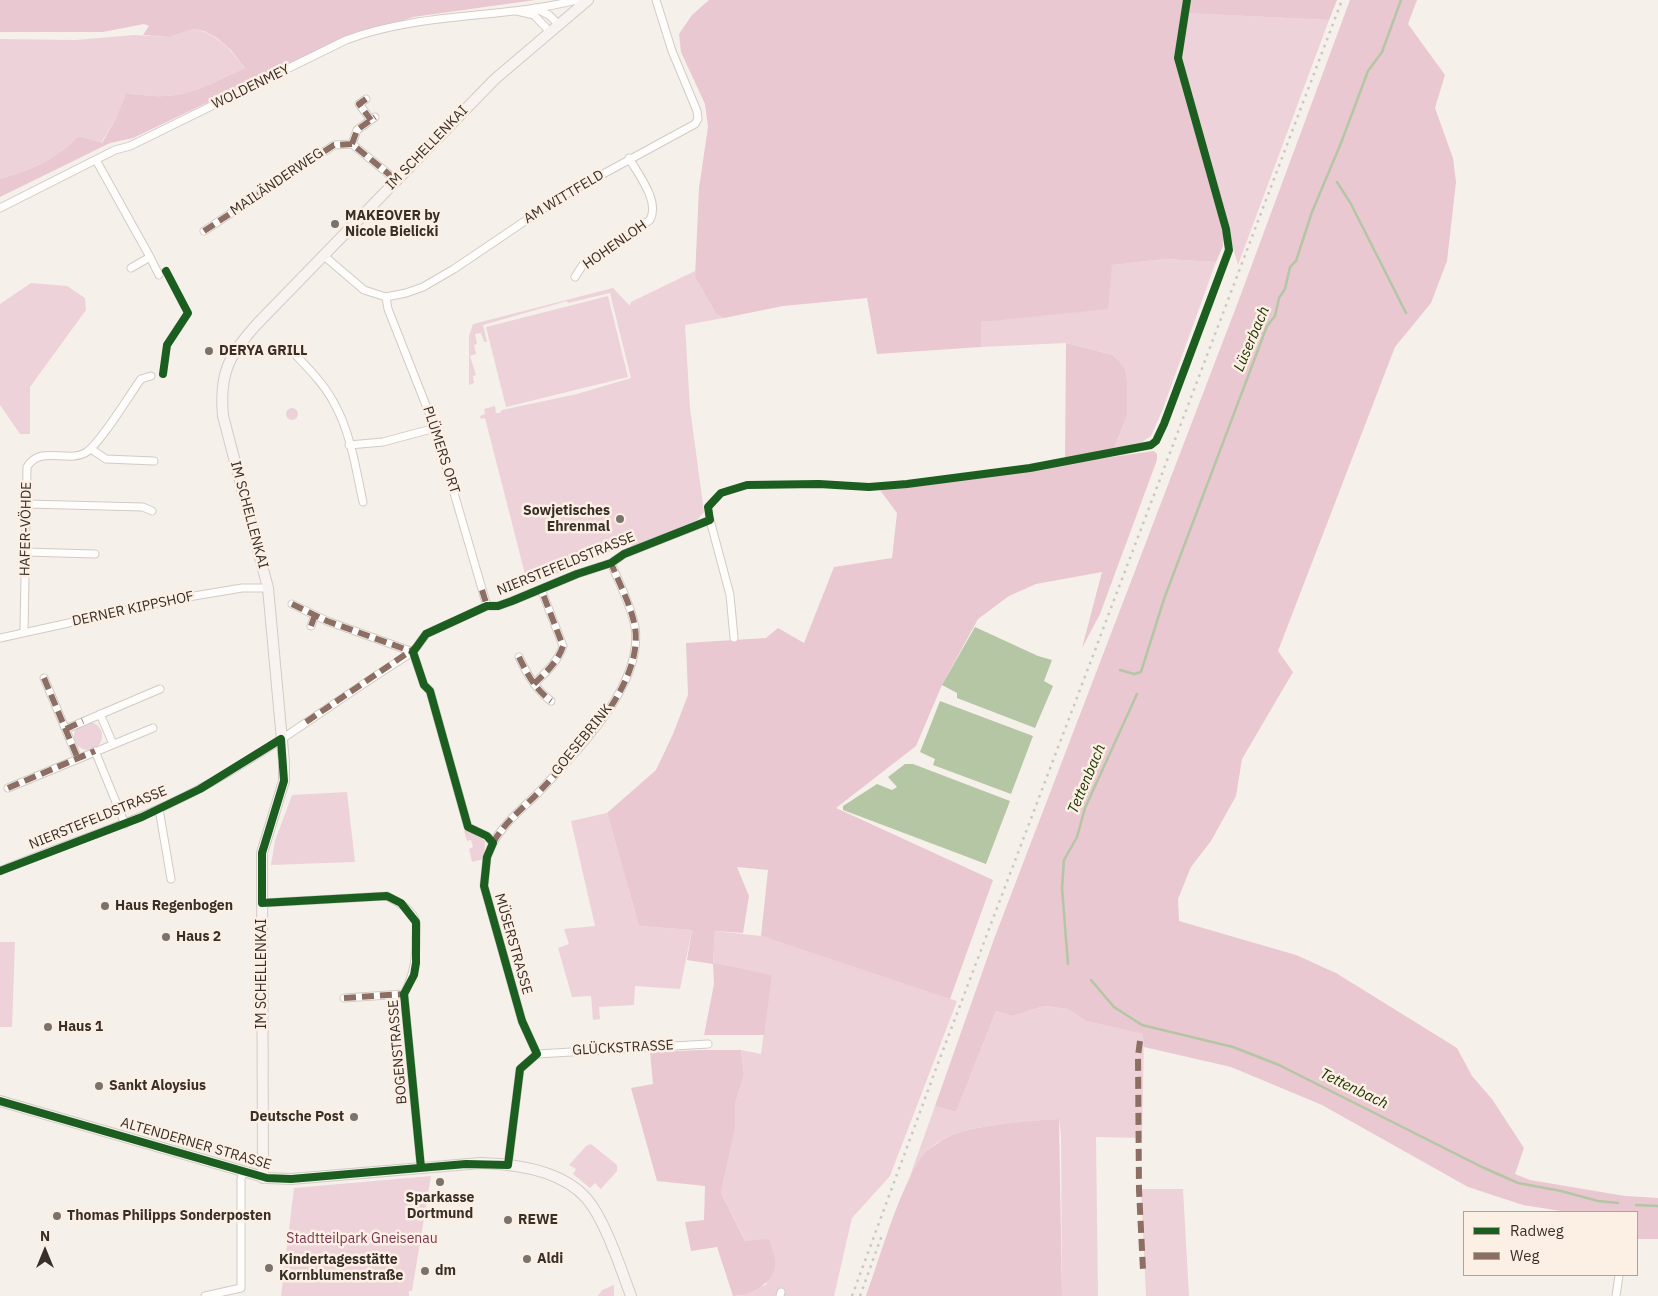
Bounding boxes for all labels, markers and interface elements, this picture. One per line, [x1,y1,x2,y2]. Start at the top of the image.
street label: WOLDENMEY [209,61,293,113]
street label: IM SCHELLENKAI [383,102,471,194]
street label: MAILÄNDERWEG [227,145,327,219]
street label: AM WITTFELD [521,167,607,227]
place label: MAKEOVER by Nicole Bielicki [345,208,440,240]
street label: HOHENLOH [580,217,650,273]
marker: MAKEOVER by Nicole Bielicki [329,218,341,230]
water label: Lüserbach [1230,304,1274,374]
place label: DERYA GRILL [219,343,308,359]
marker: DERYA GRILL [203,345,215,357]
street label: PLÜMERS ORT [419,404,463,496]
street label: IM SCHELLENKAI [227,459,271,571]
street label: HAFER-VÖHDE [17,482,35,576]
place label: Sowjetisches Ehrenmal [523,503,610,536]
marker: Sowjetisches Ehrenmal [614,513,626,525]
street label: NIERSTEFELDSTRASSE [495,529,637,599]
street label: DERNER KIPPSHOF [71,588,195,630]
street label: GOESEBRINK [548,701,616,779]
water label: Tettenbach [1064,742,1110,816]
street label: NIERSTEFELDSTRASSE [27,783,169,853]
street label: MÜSERSTRASSE [491,892,535,996]
place label: Haus Regenbogen [115,898,233,914]
marker: Haus Regenbogen [99,900,111,912]
street label: IM SCHELLENKAI [254,919,270,1029]
place label: Haus 2 [176,929,221,945]
marker: Haus 2 [160,931,172,943]
street label: BOGENSTRASSE [385,999,411,1105]
place label: Haus 1 [58,1019,103,1035]
marker: Haus 1 [42,1021,54,1033]
street label: GLÜCKSTRASSE [572,1037,674,1059]
water label: Tettenbach [1317,1065,1391,1113]
place label: Sankt Aloysius [109,1078,206,1094]
marker: Sankt Aloysius [93,1080,105,1092]
place label: Deutsche Post [250,1109,344,1125]
marker: Deutsche Post [348,1111,360,1123]
street label: ALTENDERNER STRASSE [119,1114,273,1174]
marker: Sparkasse Dortmund [434,1176,446,1188]
place label: Sparkasse Dortmund [406,1190,474,1222]
place label: Thomas Philipps Sonderposten [67,1208,271,1224]
marker: Thomas Philipps Sonderposten [51,1210,63,1222]
legend [1463,1211,1638,1276]
place label: REWE [518,1212,558,1228]
marker: REWE [502,1214,514,1226]
text: Radweg [1510,1221,1564,1240]
north arrow [20,1226,70,1276]
text: N [40,1227,50,1245]
park label: Stadtteilpark Gneisenau [286,1231,438,1247]
text: Weg [1510,1246,1539,1265]
place label: Aldi [537,1251,563,1267]
place label: Kindertagesstätte Kornblumenstraße [279,1252,403,1284]
marker: Aldi [521,1253,533,1265]
marker: Kindertagesstätte Kornblumenstraße [263,1262,275,1274]
place label: dm [435,1263,456,1279]
marker: dm [419,1265,431,1277]

